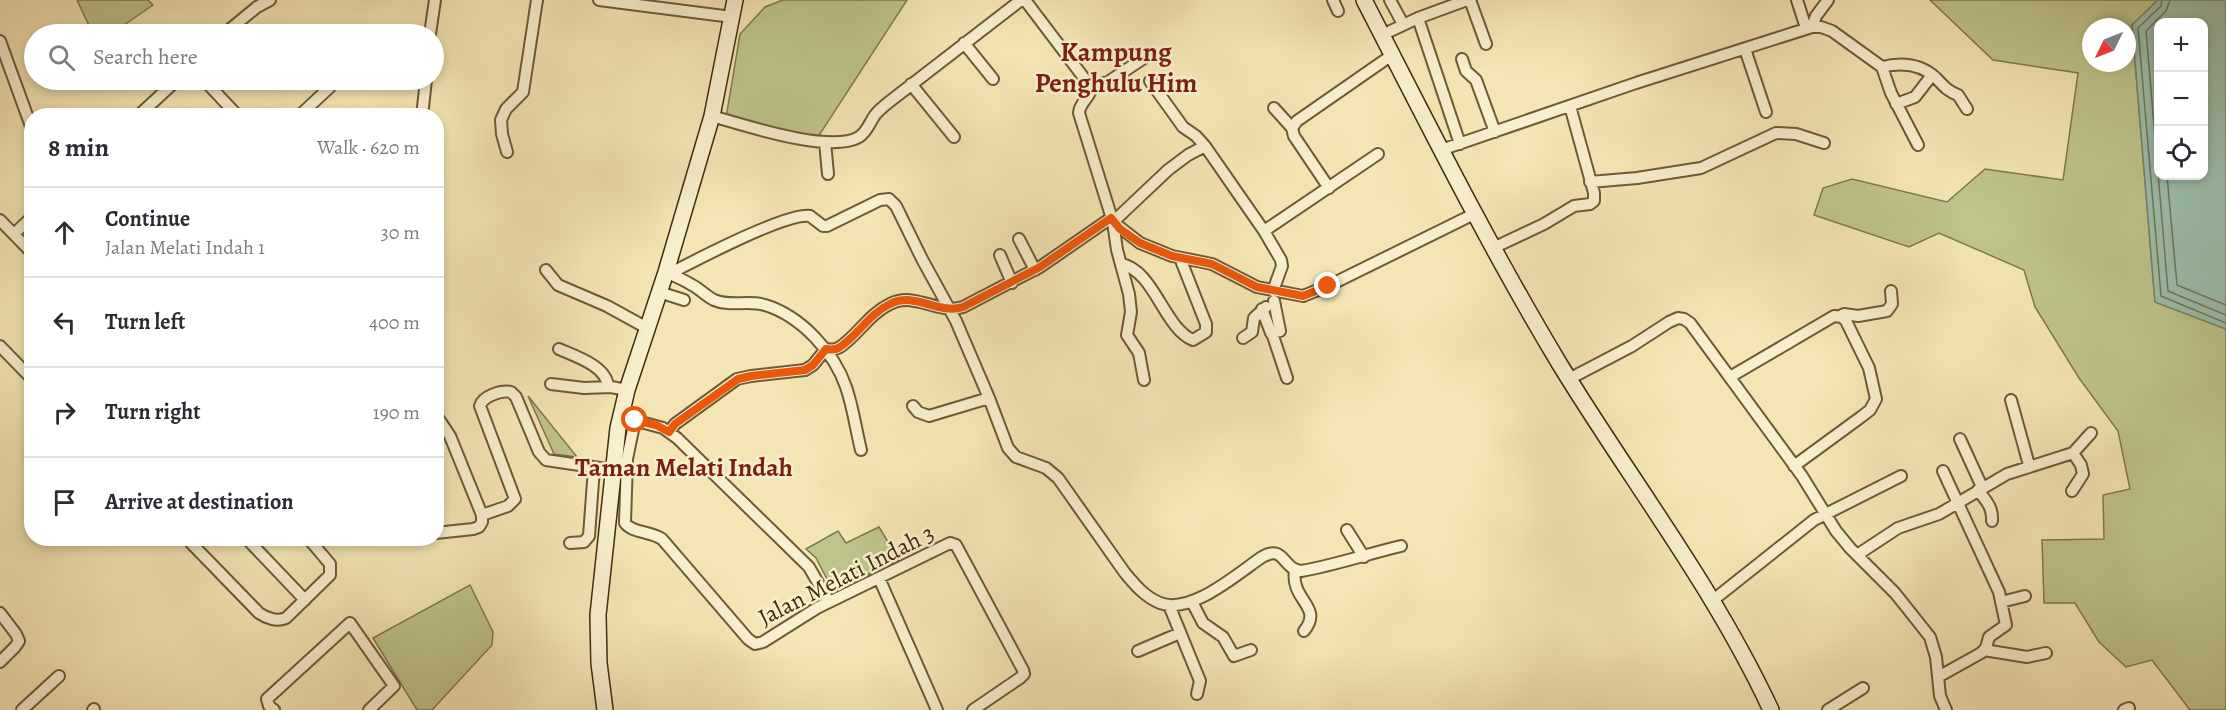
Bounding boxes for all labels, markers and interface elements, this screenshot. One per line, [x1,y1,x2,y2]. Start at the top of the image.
north arrow [2082,18,2136,72]
map controls [2154,18,2208,180]
button: + [2154,18,2208,72]
search box [24,24,444,90]
district label: Kampung Penghulu Him [1035,34,1198,101]
icon: search [45,41,78,74]
text: Search here [93,42,198,72]
button: − [2154,72,2208,126]
button: locate [2154,126,2208,180]
text: 8 min [48,130,109,165]
text: Walk · 620 m [317,134,420,161]
text: Continue [105,204,190,234]
icon: ahead [48,216,81,249]
text: 30 m [380,219,420,246]
text: Jalan Melati Indah 1 [105,234,265,261]
route end [1314,272,1340,298]
icon: left [48,306,81,339]
text: Turn left [105,307,185,337]
text: 400 m [369,309,420,336]
icon: right [48,396,81,429]
text: Turn right [105,397,201,427]
text: 190 m [373,399,420,426]
route start [621,406,647,432]
district label: Taman Melati Indah [575,450,793,485]
icon: arrive [48,486,81,519]
text: Arrive at destination [105,487,294,517]
street label: Jalan Melati Indah 3 [753,517,939,633]

